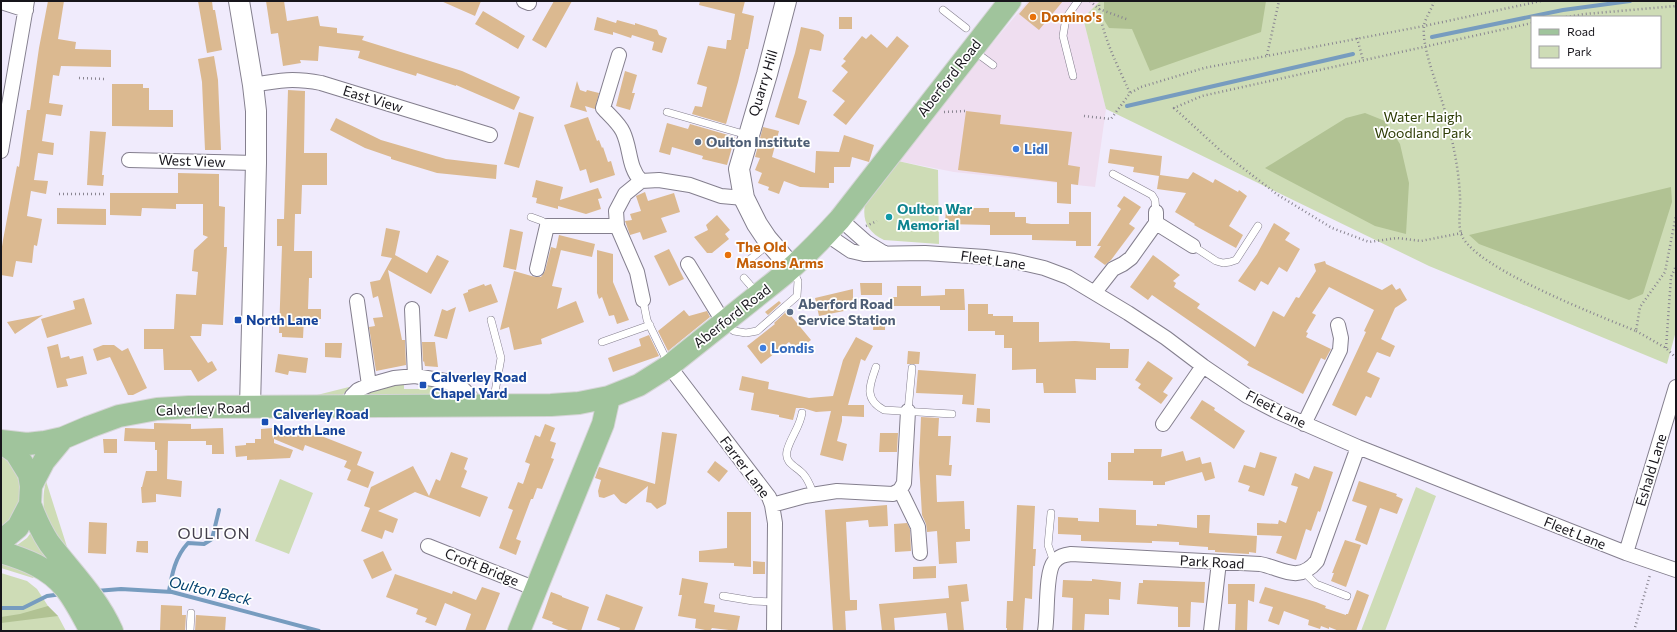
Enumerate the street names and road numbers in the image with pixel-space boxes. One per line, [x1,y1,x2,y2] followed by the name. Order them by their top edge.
[913,36,984,120] street label: Aberford Road
[744,47,781,118] street label: Quarry Hill
[341,81,405,116] street label: East View
[158,151,226,170] street label: West View
[959,247,1027,272] street label: Fleet Lane
[690,280,774,351] street label: Aberford Road
[1243,386,1309,431] street label: Fleet Lane
[156,398,250,419] street label: Calverley Road
[1631,431,1670,508] street label: Eshald Lane
[717,433,774,501] street label: Farrer Lane
[1542,512,1609,553] street label: Fleet Lane
[443,544,522,589] street label: Croft Bridge
[1179,551,1245,572] street label: Park Road

